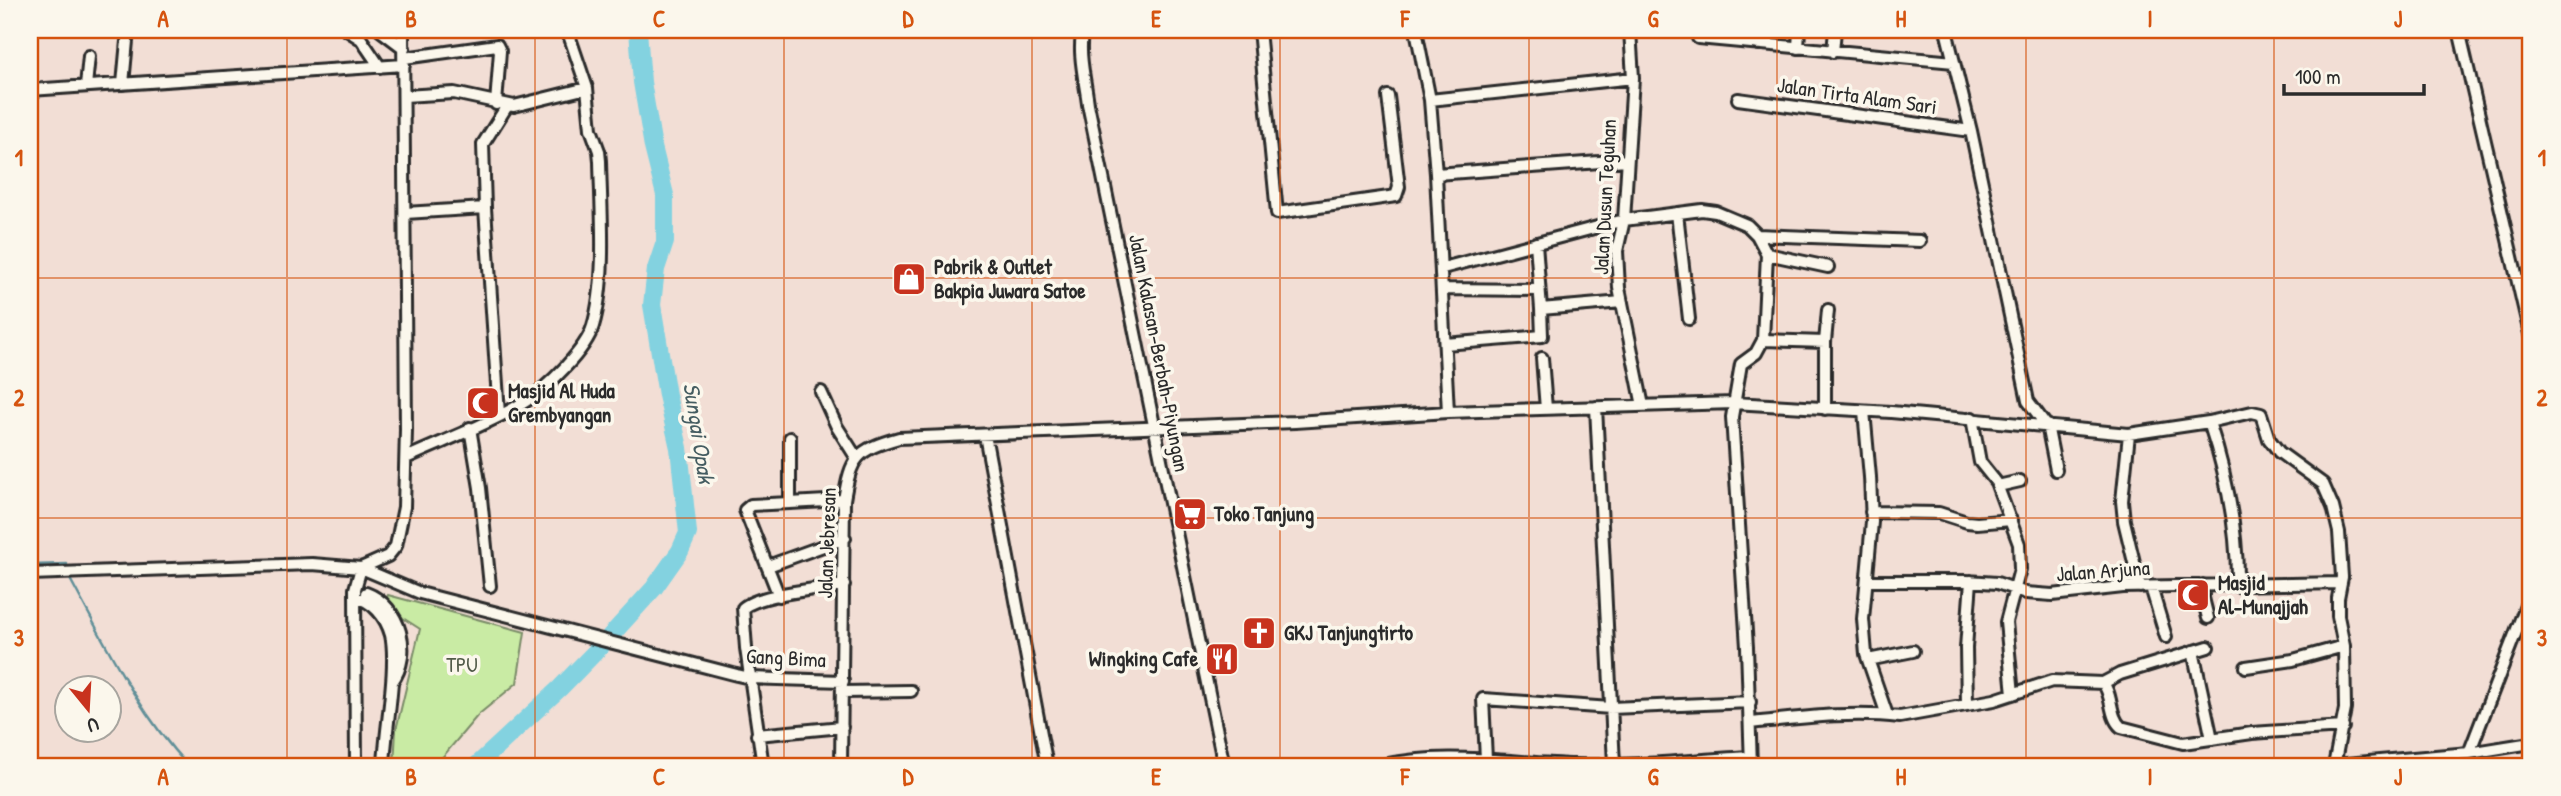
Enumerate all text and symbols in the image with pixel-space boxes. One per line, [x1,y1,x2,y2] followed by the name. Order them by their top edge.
[157,3,169,34] text: A
[405,3,417,34] text: B
[653,3,665,34] text: C
[903,3,915,34] text: D
[1151,3,1162,34] text: E
[1400,3,1411,34] text: F
[1647,3,1659,34] text: G
[1896,3,1907,34] text: H
[2147,3,2153,34] text: I
[2394,3,2403,34] text: J
[2284,52,2424,96] scale bar
[2295,62,2341,91] text: 100 m
[1775,70,1939,121] street label: Jalan Tirta Alam Sari
[1586,118,1623,276] street label: Jalan Dusun Teguhan
[15,142,23,173] text: 1
[2538,142,2546,173] text: 1
[1122,232,1197,474] street label: Jalan Kalasan-Berbah-Piyungan
[934,252,1086,306] place label: Pabrik & Outlet Bakpia Juwara Satoe
[890,260,928,298] shop icon: Pabrik & Outlet Bakpia Juwara Satoe
[508,376,616,430] place label: Masjid Al Huda Grembyangan
[675,381,723,488] water label: Sungai Opak
[14,382,25,413] text: 2
[2537,382,2548,413] text: 2
[464,384,502,422] mosque icon: Masjid Al Huda Grembyangan
[810,487,843,599] street label: Jalan Jebresan
[1171,495,1209,533] supermarket icon: Toko Tanjung
[1213,499,1314,529] place label: Toko Tanjung
[2055,553,2151,588] street label: Jalan Arjuna
[2218,568,2308,621] place label: Masjid Al-Munajjah
[2174,576,2212,614] mosque icon: Masjid Al-Munajjah
[1240,614,1278,652] church icon: GKJ Tanjungtirto
[1284,618,1414,648] place label: GKJ Tanjungtirto
[14,622,24,653] text: 3
[2537,622,2547,653] text: 3
[1203,640,1241,678] restaurant icon: Wingking Cafe
[745,641,827,674] street label: Gang Bima
[1089,644,1199,674] place label: Wingking Cafe
[446,650,478,679] park label: TPU
[52,674,122,744] north arrow
[84,711,102,739] text: U
[157,761,169,792] text: A
[405,761,417,792] text: B
[653,761,665,792] text: C
[903,761,915,792] text: D
[1151,761,1162,792] text: E
[1400,761,1411,792] text: F
[1647,761,1659,792] text: G
[1896,761,1907,792] text: H
[2147,761,2153,792] text: I
[2394,761,2403,792] text: J

